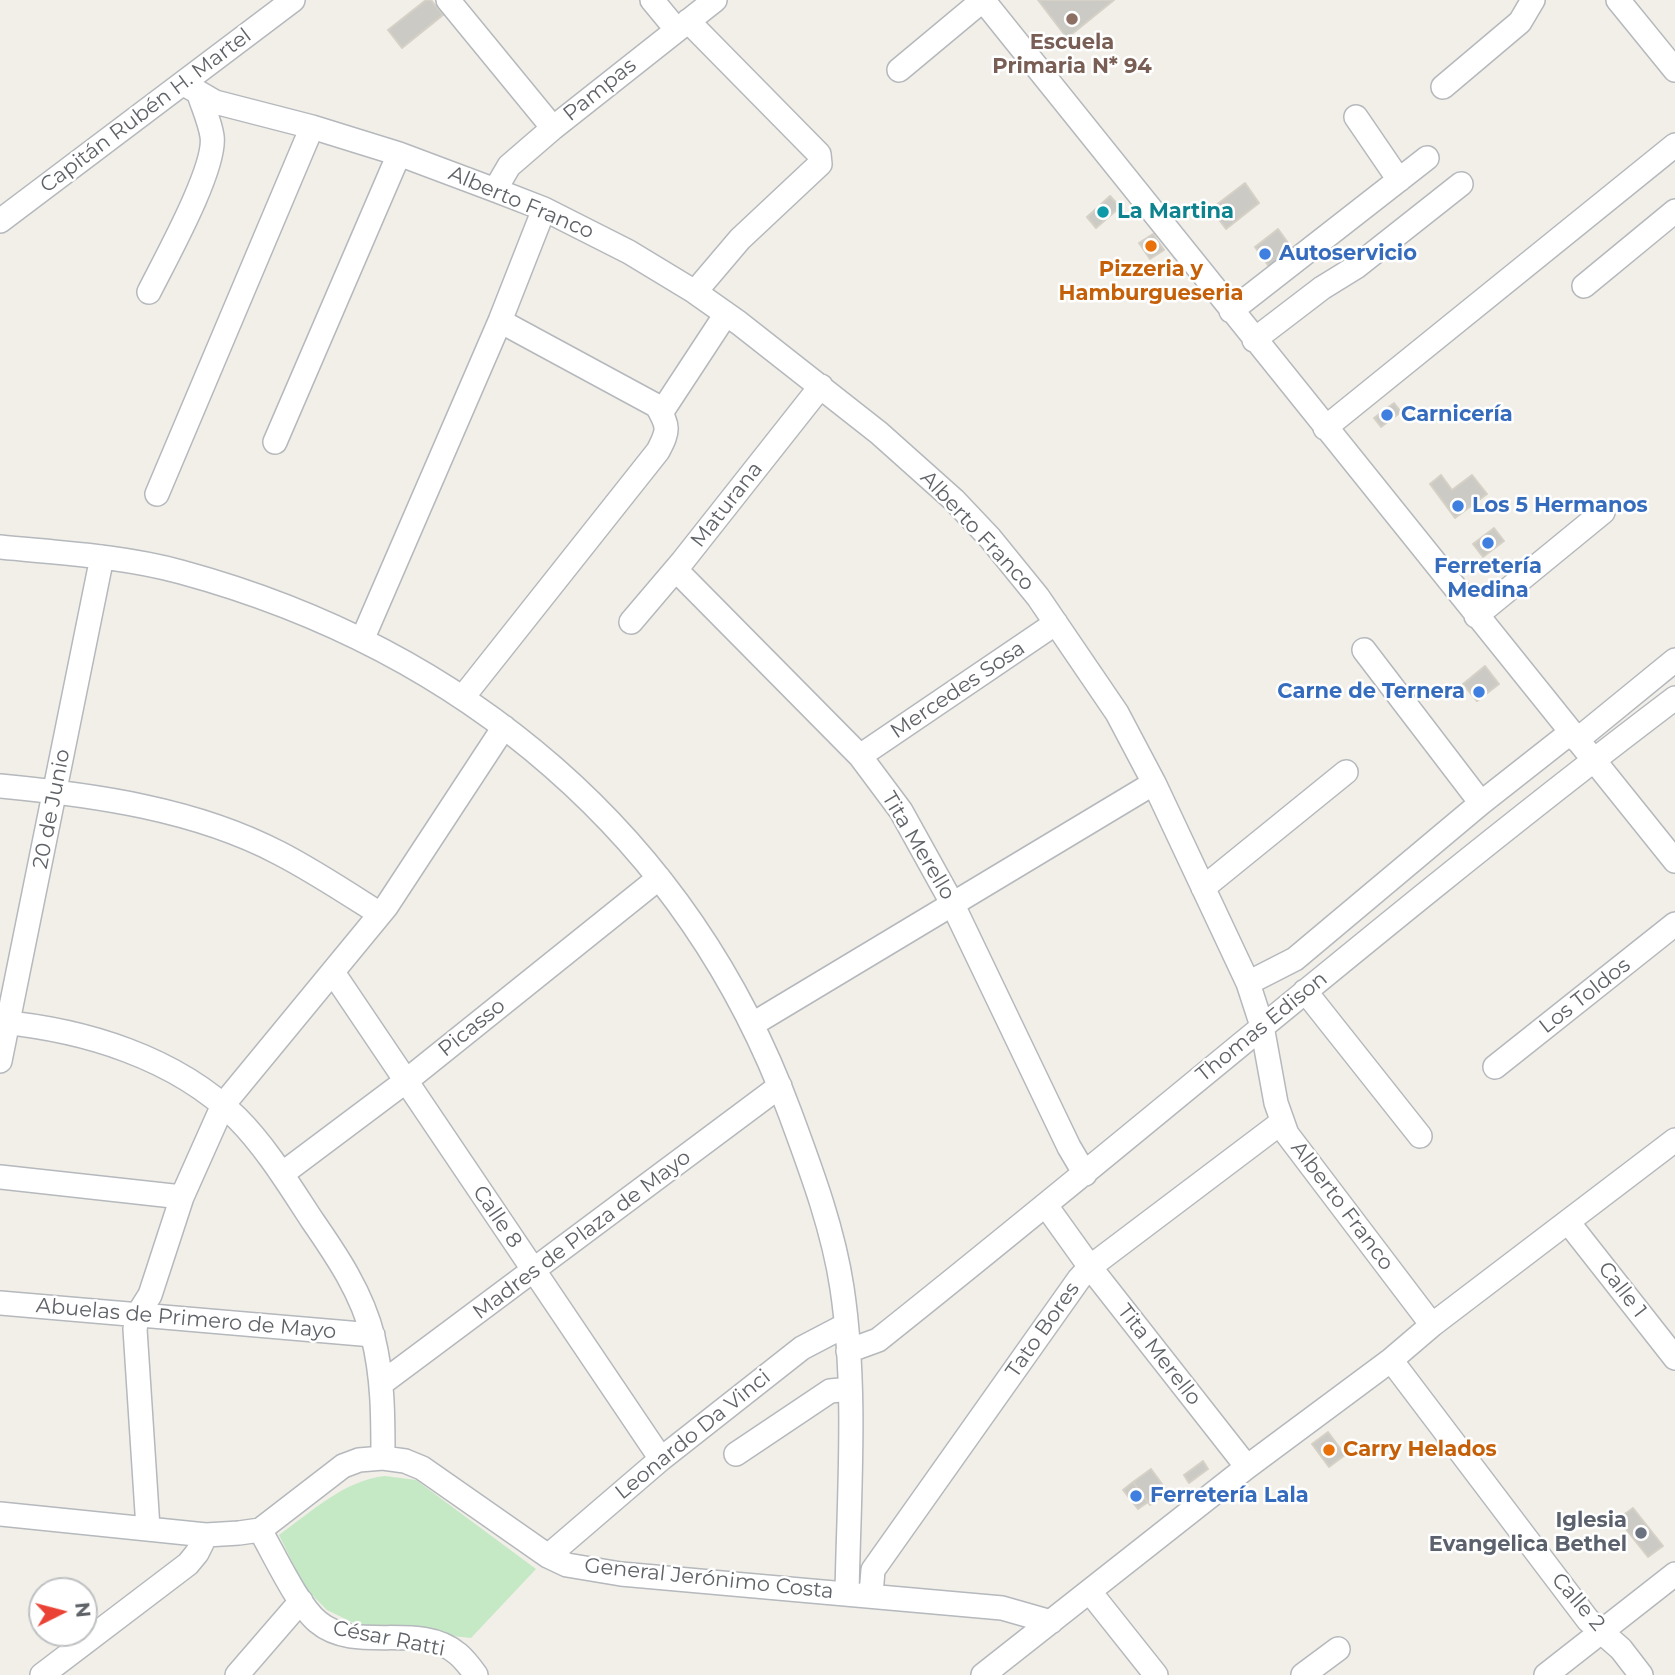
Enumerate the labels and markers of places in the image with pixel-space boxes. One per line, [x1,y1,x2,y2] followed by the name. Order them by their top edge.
[1064,11,1080,27] marker: Escuela Primaria N* 94
[992,30,1152,80] place label: Escuela Primaria N* 94
[1117,199,1234,225] place label: La Martina
[1095,204,1111,220] marker: La Martina
[1143,238,1159,254] marker: Pizzeria y Hamburgueseria
[1279,241,1417,267] place label: Autoservicio
[1257,246,1273,262] marker: Autoservicio
[1059,257,1243,307] place label: Pizzeria y Hamburgueseria
[1401,402,1513,428] place label: Carnicería
[1379,407,1395,423] marker: Carnicería
[1472,493,1648,519] place label: Los 5 Hermanos
[1450,498,1466,514] marker: Los 5 Hermanos
[1480,535,1496,551] marker: Ferretería Medina
[1434,554,1542,604] place label: Ferretería Medina
[1277,679,1465,705] place label: Carne de Ternera
[1471,684,1487,700] marker: Carne de Ternera
[1343,1437,1497,1463] place label: Carry Helados
[1321,1442,1337,1458] marker: Carry Helados
[1150,1483,1309,1509] place label: Ferretería Lala
[1128,1488,1144,1504] marker: Ferretería Lala
[1429,1508,1627,1558] place label: Iglesia Evangelica Bethel
[1633,1525,1649,1541] marker: Iglesia Evangelica Bethel

